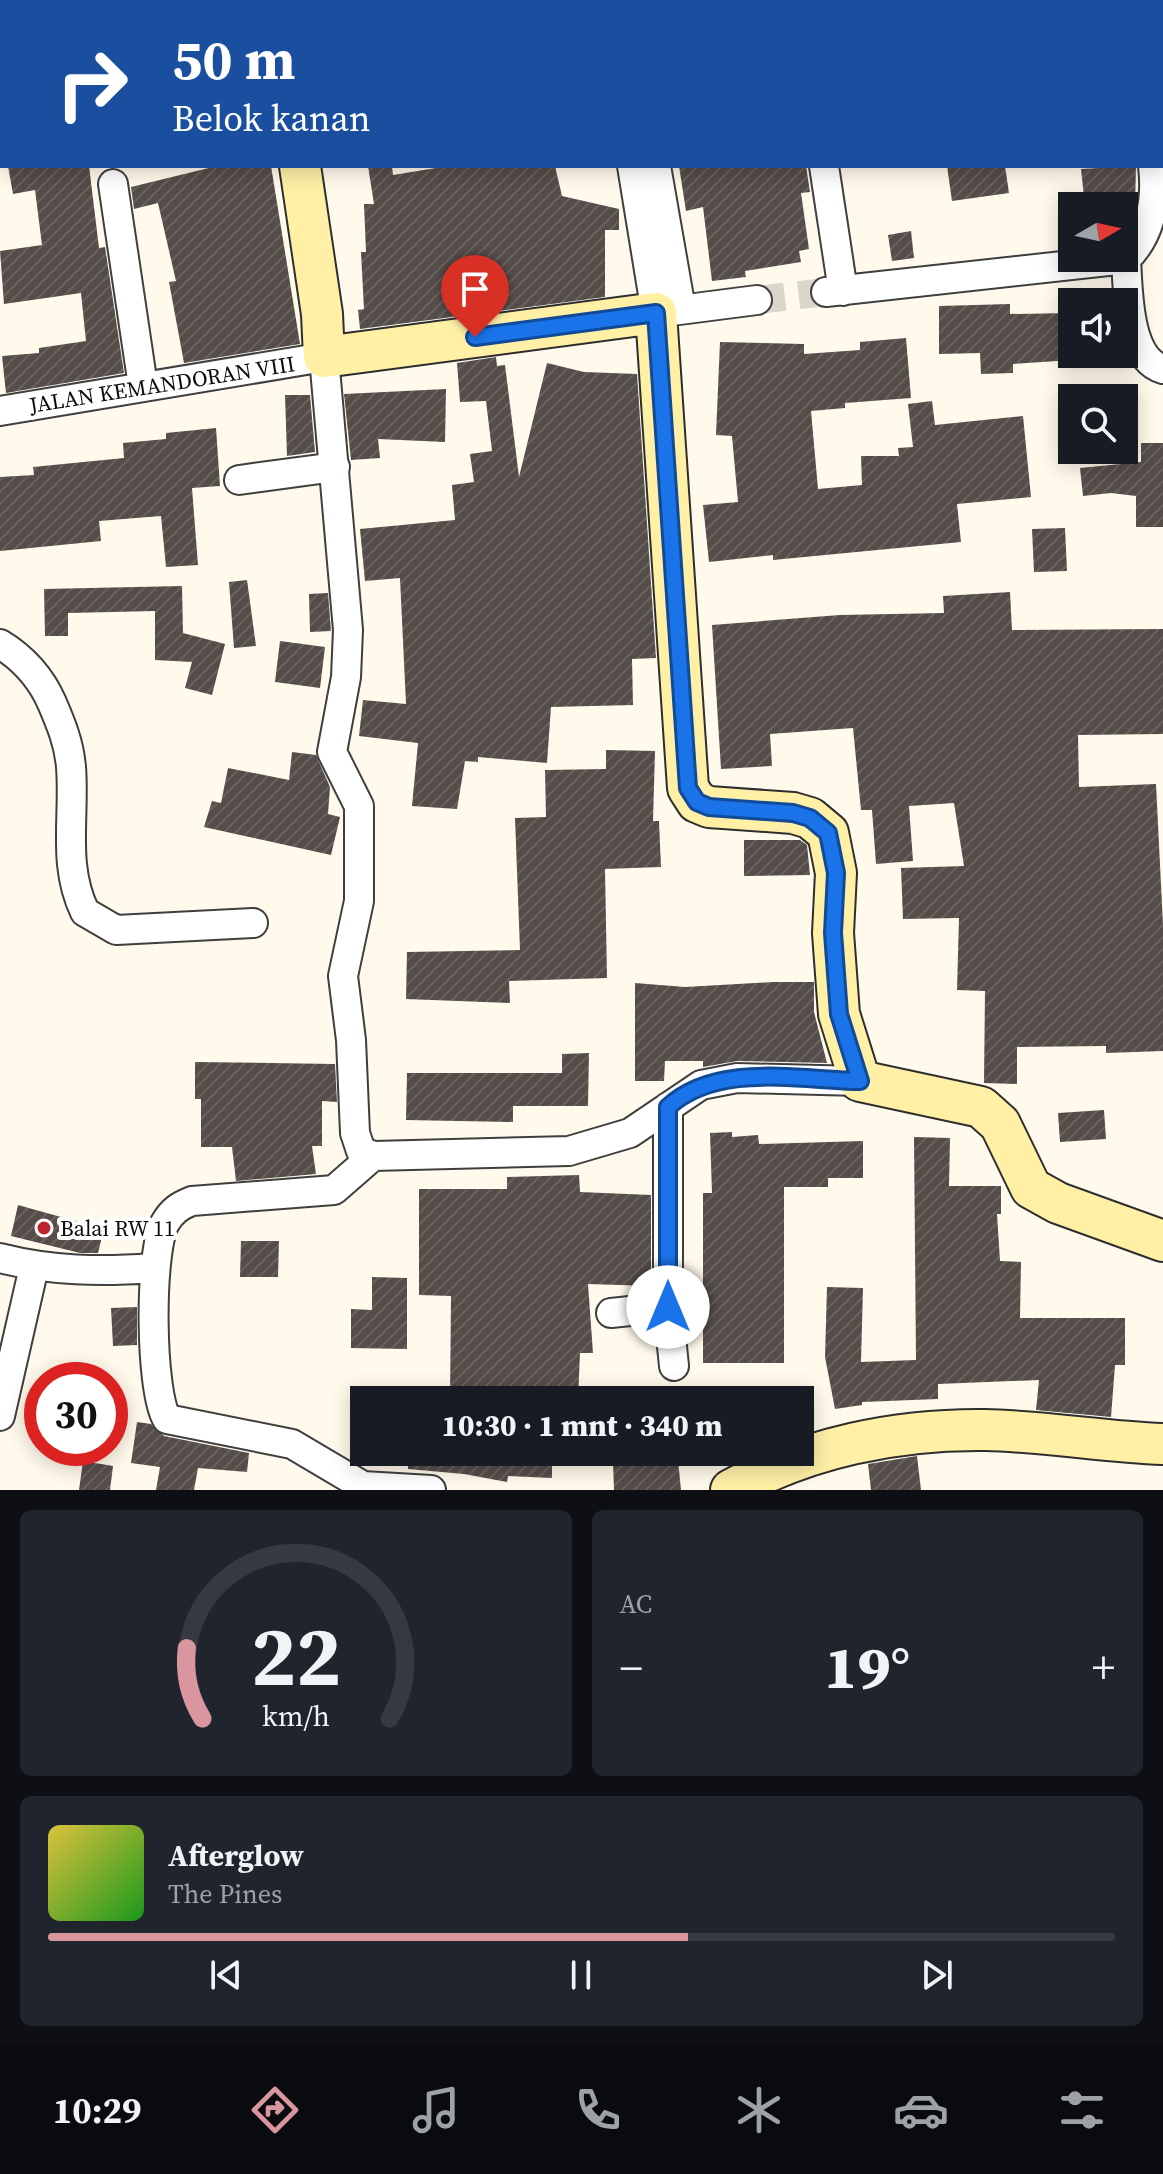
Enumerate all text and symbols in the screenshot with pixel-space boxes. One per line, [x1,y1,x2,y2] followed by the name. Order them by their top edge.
[172,21,295,98] text: 50 m
[40,32,144,136] icon: right
[172,94,370,143] text: Belok kanan
[1058,192,1138,272] north arrow
[1058,192,1138,464] map controls
[441,255,509,337] pin
[453,267,497,311] icon: arrive
[1058,288,1138,368] button: sound
[26,348,297,420] street label: JALAN KEMANDORAN VIII
[1058,384,1138,464] button: search
[60,1213,175,1243] place label: Balai RW 11
[35,1219,53,1237] marker: Balai RW 11
[626,1265,710,1349] position arrow
[24,1362,128,1466] speed limit sign: 30
[442,1405,722,1446] text: 10:30 · 1 mnt · 340 m
[620,1586,652,1622] text: AC
[251,1599,341,1713] text: 22
[824,1626,910,1708] text: 19°
[620,1637,643,1698] text: −
[1092,1637,1115,1698] text: +
[262,1696,330,1736] text: km/h
[168,1835,304,1876] text: Afterglow
[168,1876,282,1912] text: The Pines
[204,1953,248,1997] icon: previous
[559,1953,603,1997] icon: pause
[915,1953,959,1997] icon: next
[247,2082,303,2138] icon: directions
[408,2082,464,2138] icon: music
[570,2082,626,2138] icon: phone
[731,2082,787,2138] icon: climate
[893,2082,949,2138] icon: car
[1054,2082,1110,2138] icon: filters
[53,2086,142,2135] text: 10:29

